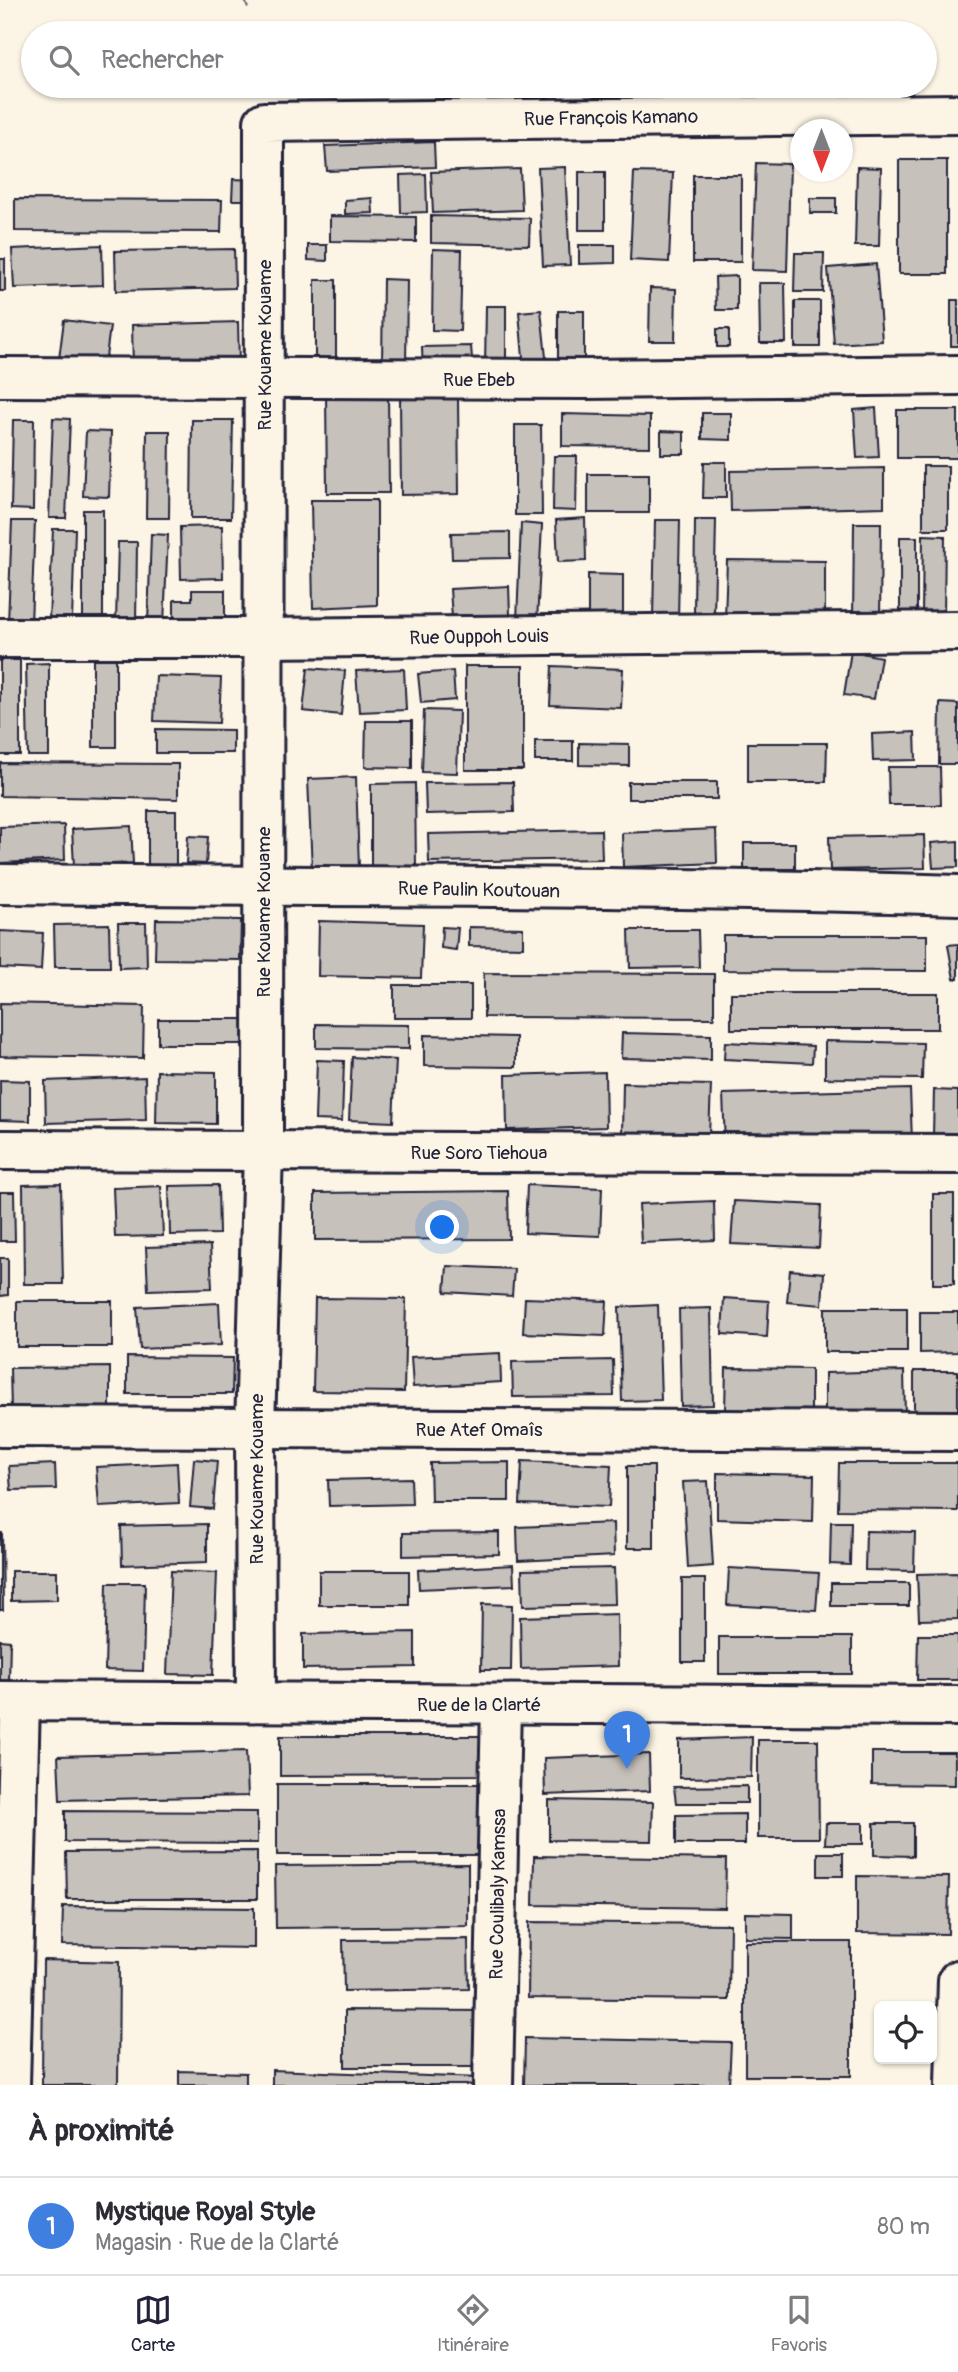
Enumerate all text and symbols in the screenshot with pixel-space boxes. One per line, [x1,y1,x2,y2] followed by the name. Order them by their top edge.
[21,21,937,98] search box
[45,41,83,79] icon: search
[101,44,224,76] text: Rechercher
[524,104,698,132] street label: Rue François Kamano
[790,119,853,182] north arrow
[253,259,277,430] street label: Rue Kouame Kouame
[443,368,515,392] street label: Rue Ebeb
[409,624,549,650] street label: Rue Ouppoh Louis
[252,826,276,997] street label: Rue Kouame Kouame
[398,877,560,903] street label: Rue Paulin Koutouan
[411,1141,548,1165] street label: Rue Soro Tiehoua
[425,1210,459,1244] your location
[245,1393,269,1564] street label: Rue Kouame Kouame
[415,1418,543,1442] street label: Rue Atef Omaîs
[417,1693,541,1717] street label: Rue de la Clarté
[604,1711,650,1769] pin: 1
[485,1808,511,1980] street label: Rue Coulibaly Kamssa
[874,2001,937,2064] map controls
[874,2001,937,2064] button: locate
[28,2112,174,2149] text: À proximité
[95,2196,315,2228] text: Mystique Royal Style
[47,2212,56,2241] text: 1
[877,2212,930,2241] text: 80 m
[95,2228,339,2257] text: Magasin · Rue de la Clarté
[131,2291,175,2357] tab: Carte
[437,2291,509,2357] tab: Itinéraire
[771,2291,827,2357] tab: Favoris

